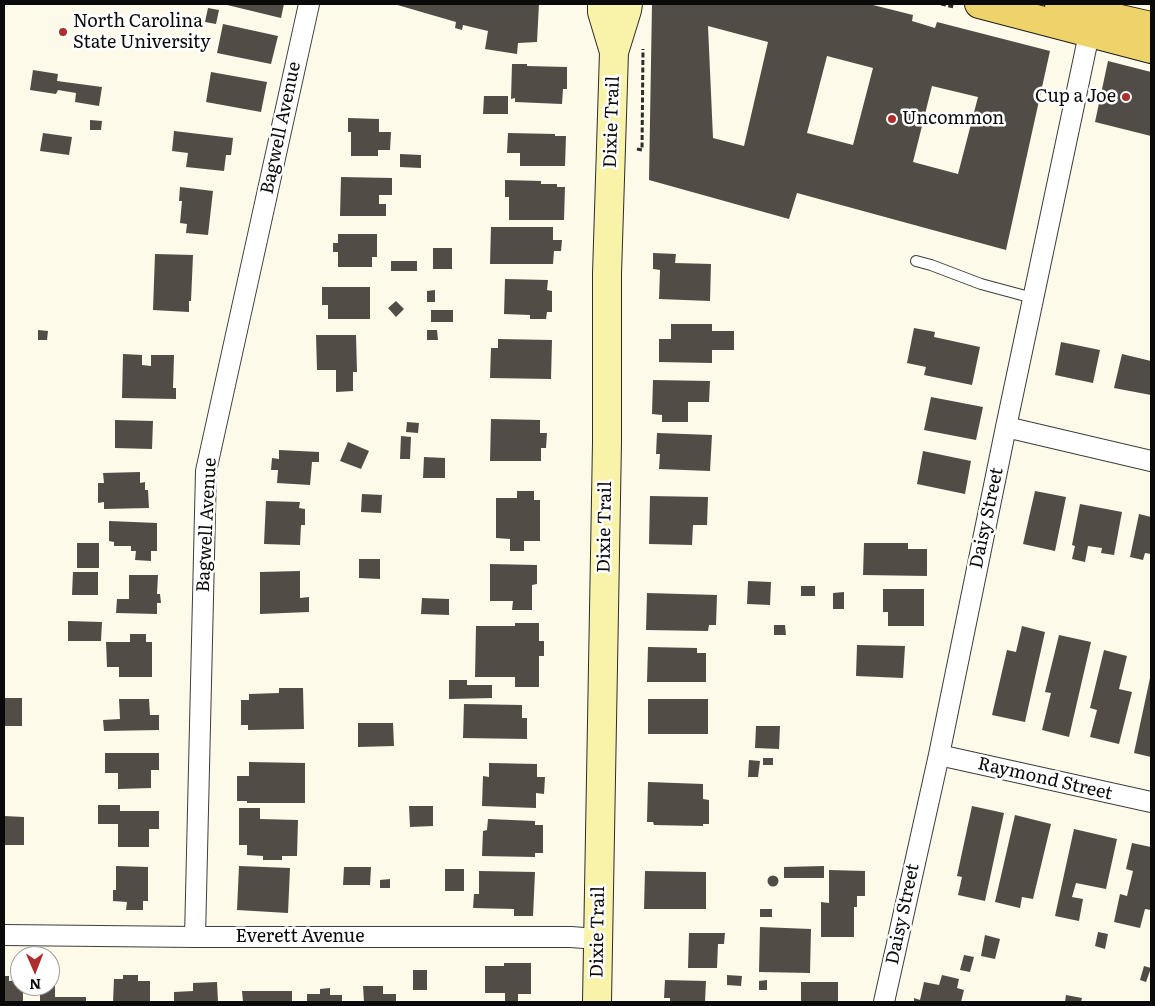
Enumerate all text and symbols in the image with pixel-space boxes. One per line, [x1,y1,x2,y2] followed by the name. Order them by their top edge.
[73,11,211,54] place label: North Carolina State University
[57,26,69,38] marker: North Carolina State University
[256,60,306,196] street label: Bagwell Avenue
[600,76,624,168] street label: Dixie Trail
[1035,86,1116,108] place label: Cup a Joe
[1120,91,1132,103] marker: Cup a Joe
[902,108,1004,130] place label: Uncommon
[886,113,898,125] marker: Uncommon
[193,457,221,593] street label: Bagwell Avenue
[966,465,1008,571] street label: Daisy Street
[593,481,617,573] street label: Dixie Trail
[976,753,1114,805] street label: Raymond Street
[882,861,924,967] street label: Daisy Street
[586,886,610,978] street label: Dixie Trail
[235,926,365,948] street label: Everett Avenue
[10,946,60,996] north arrow
[29,975,41,995] text: N

